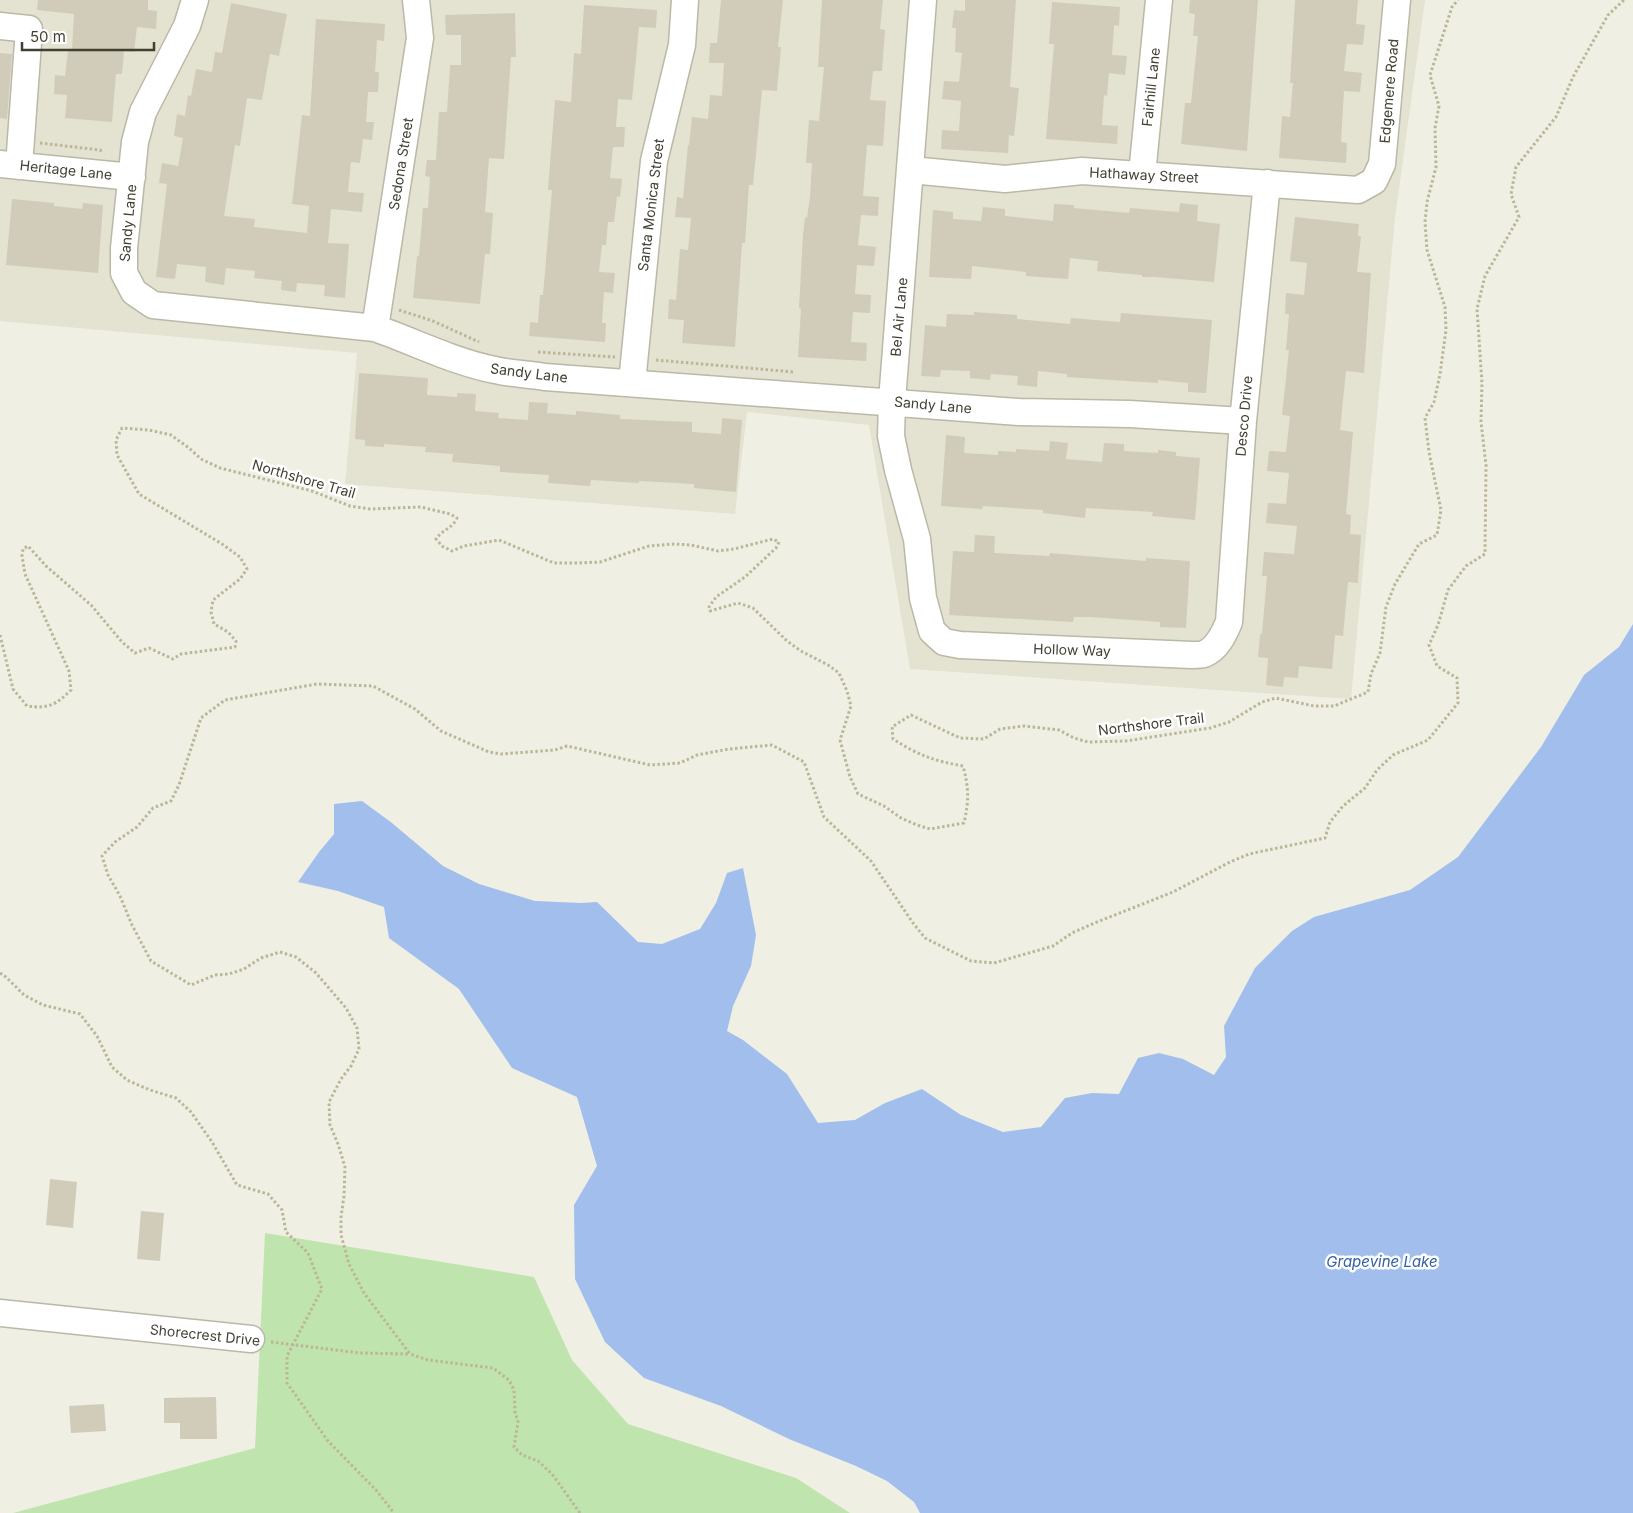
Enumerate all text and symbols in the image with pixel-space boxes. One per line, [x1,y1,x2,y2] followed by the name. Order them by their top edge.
[22,20,155,52] scale bar
[30,27,66,46] text: 50 m
[1375,38,1402,144] street label: Edgemere Road
[1138,47,1163,127] street label: Fairhill Lane
[385,116,416,212] street label: Sedona Street
[634,137,667,272] street label: Santa Monica Street
[19,156,113,183] street label: Heritage Lane
[1089,163,1200,186] street label: Hathaway Street
[116,183,139,262] street label: Sandy Lane
[887,277,910,357] street label: Bel Air Lane
[489,359,569,386] street label: Sandy Lane
[1232,375,1255,457] street label: Desco Drive
[894,393,973,416] street label: Sandy Lane
[251,456,358,501] street label: Northshore Trail
[1033,640,1111,659] street label: Hollow Way
[1097,709,1205,738] street label: Northshore Trail
[1326,1252,1438,1271] water label: Grapevine Lake
[149,1320,261,1349] street label: Shorecrest Drive

